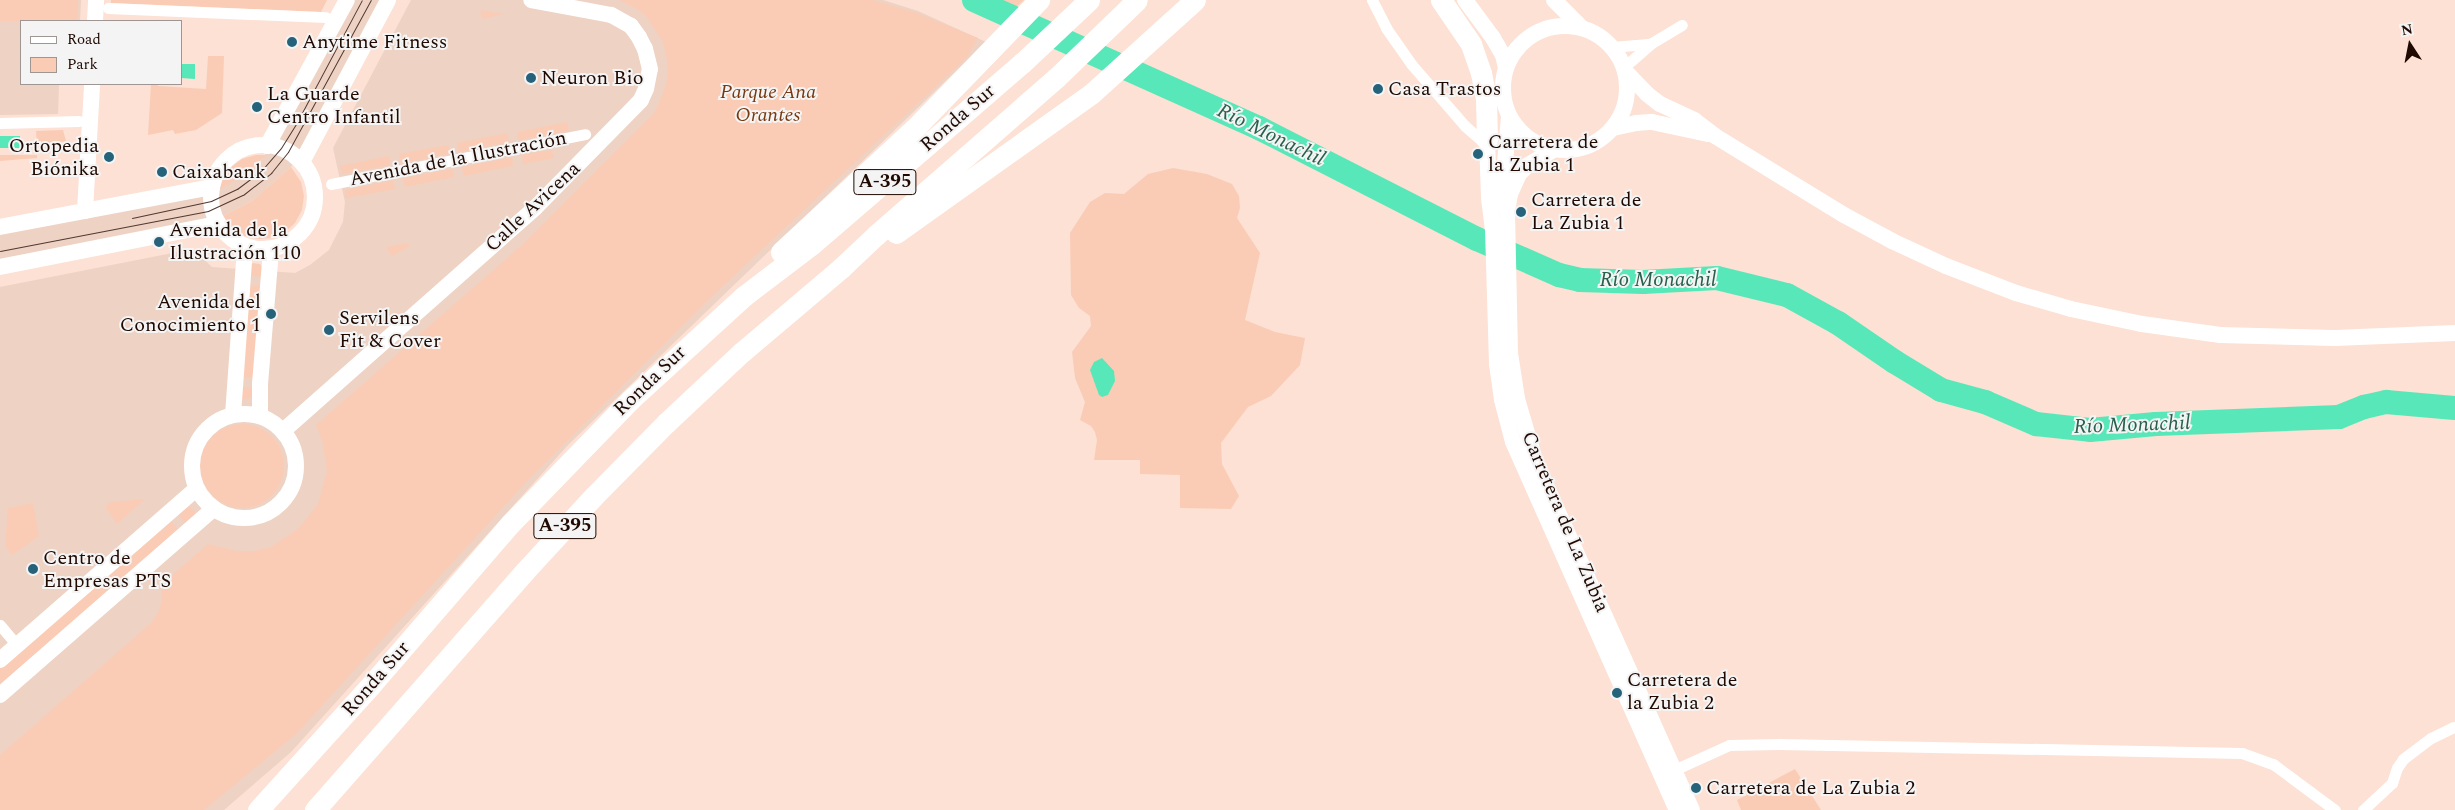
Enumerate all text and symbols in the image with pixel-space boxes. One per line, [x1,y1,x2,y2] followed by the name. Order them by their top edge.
[2399,18,2415,41] text: N
[20,20,182,85] legend
[2385,20,2435,70] north arrow
[67,28,101,51] text: Road
[302,30,447,54] place label: Anytime Fitness
[286,36,298,48] marker: Anytime Fitness
[67,53,98,76] text: Park
[541,66,643,90] place label: Neuron Bio
[525,72,537,84] marker: Neuron Bio
[1388,77,1501,101] place label: Casa Trastos
[916,79,1000,157] street label: Ronda Sur
[720,80,816,127] park label: Parque Ana Orantes
[267,83,401,130] place label: La Guarde Centro Infantil
[1372,83,1384,95] marker: Casa Trastos
[1213,98,1329,172] water label: Río Monachil
[251,101,263,113] marker: La Guarde Centro Infantil
[347,126,569,192] street label: Avenida de la Ilustración
[1488,130,1598,177] place label: Carretera de la Zubia 1
[9,134,99,181] place label: Ortopedia Biónika
[1472,148,1484,160] marker: Carretera de la Zubia 1
[103,151,115,163] marker: Ortopedia Biónika
[480,157,586,257] street label: Calle Avicena
[172,160,266,184] place label: Caixabank
[156,166,168,178] marker: Caixabank
[852,166,918,198] road number: A-395
[1531,188,1641,235] place label: Carretera de La Zubia 1
[1515,206,1527,218] marker: Carretera de La Zubia 1
[169,218,301,265] place label: Avenida de la Ilustración 110
[153,236,165,248] marker: Avenida de la Ilustración 110
[1600,267,1716,293] water label: Río Monachil
[120,290,261,337] place label: Avenida del Conocimiento 1
[339,306,441,353] place label: Servilens Fit & Cover
[265,308,277,320] marker: Avenida del Conocimiento 1
[323,324,335,336] marker: Servilens Fit & Cover
[609,341,691,421] street label: Ronda Sur
[2073,410,2191,440] water label: Río Monachil
[1516,428,1614,616] street label: Carretera de La Zubia
[532,510,598,542] road number: A-395
[43,546,171,593] place label: Centro de Empresas PTS
[27,563,39,575] marker: Centro de Empresas PTS
[337,637,415,721] street label: Ronda Sur
[1627,669,1737,716] place label: Carretera de la Zubia 2
[1611,687,1623,699] marker: Carretera de la Zubia 2
[1706,776,1915,800] place label: Carretera de La Zubia 2
[1690,782,1702,794] marker: Carretera de La Zubia 2

